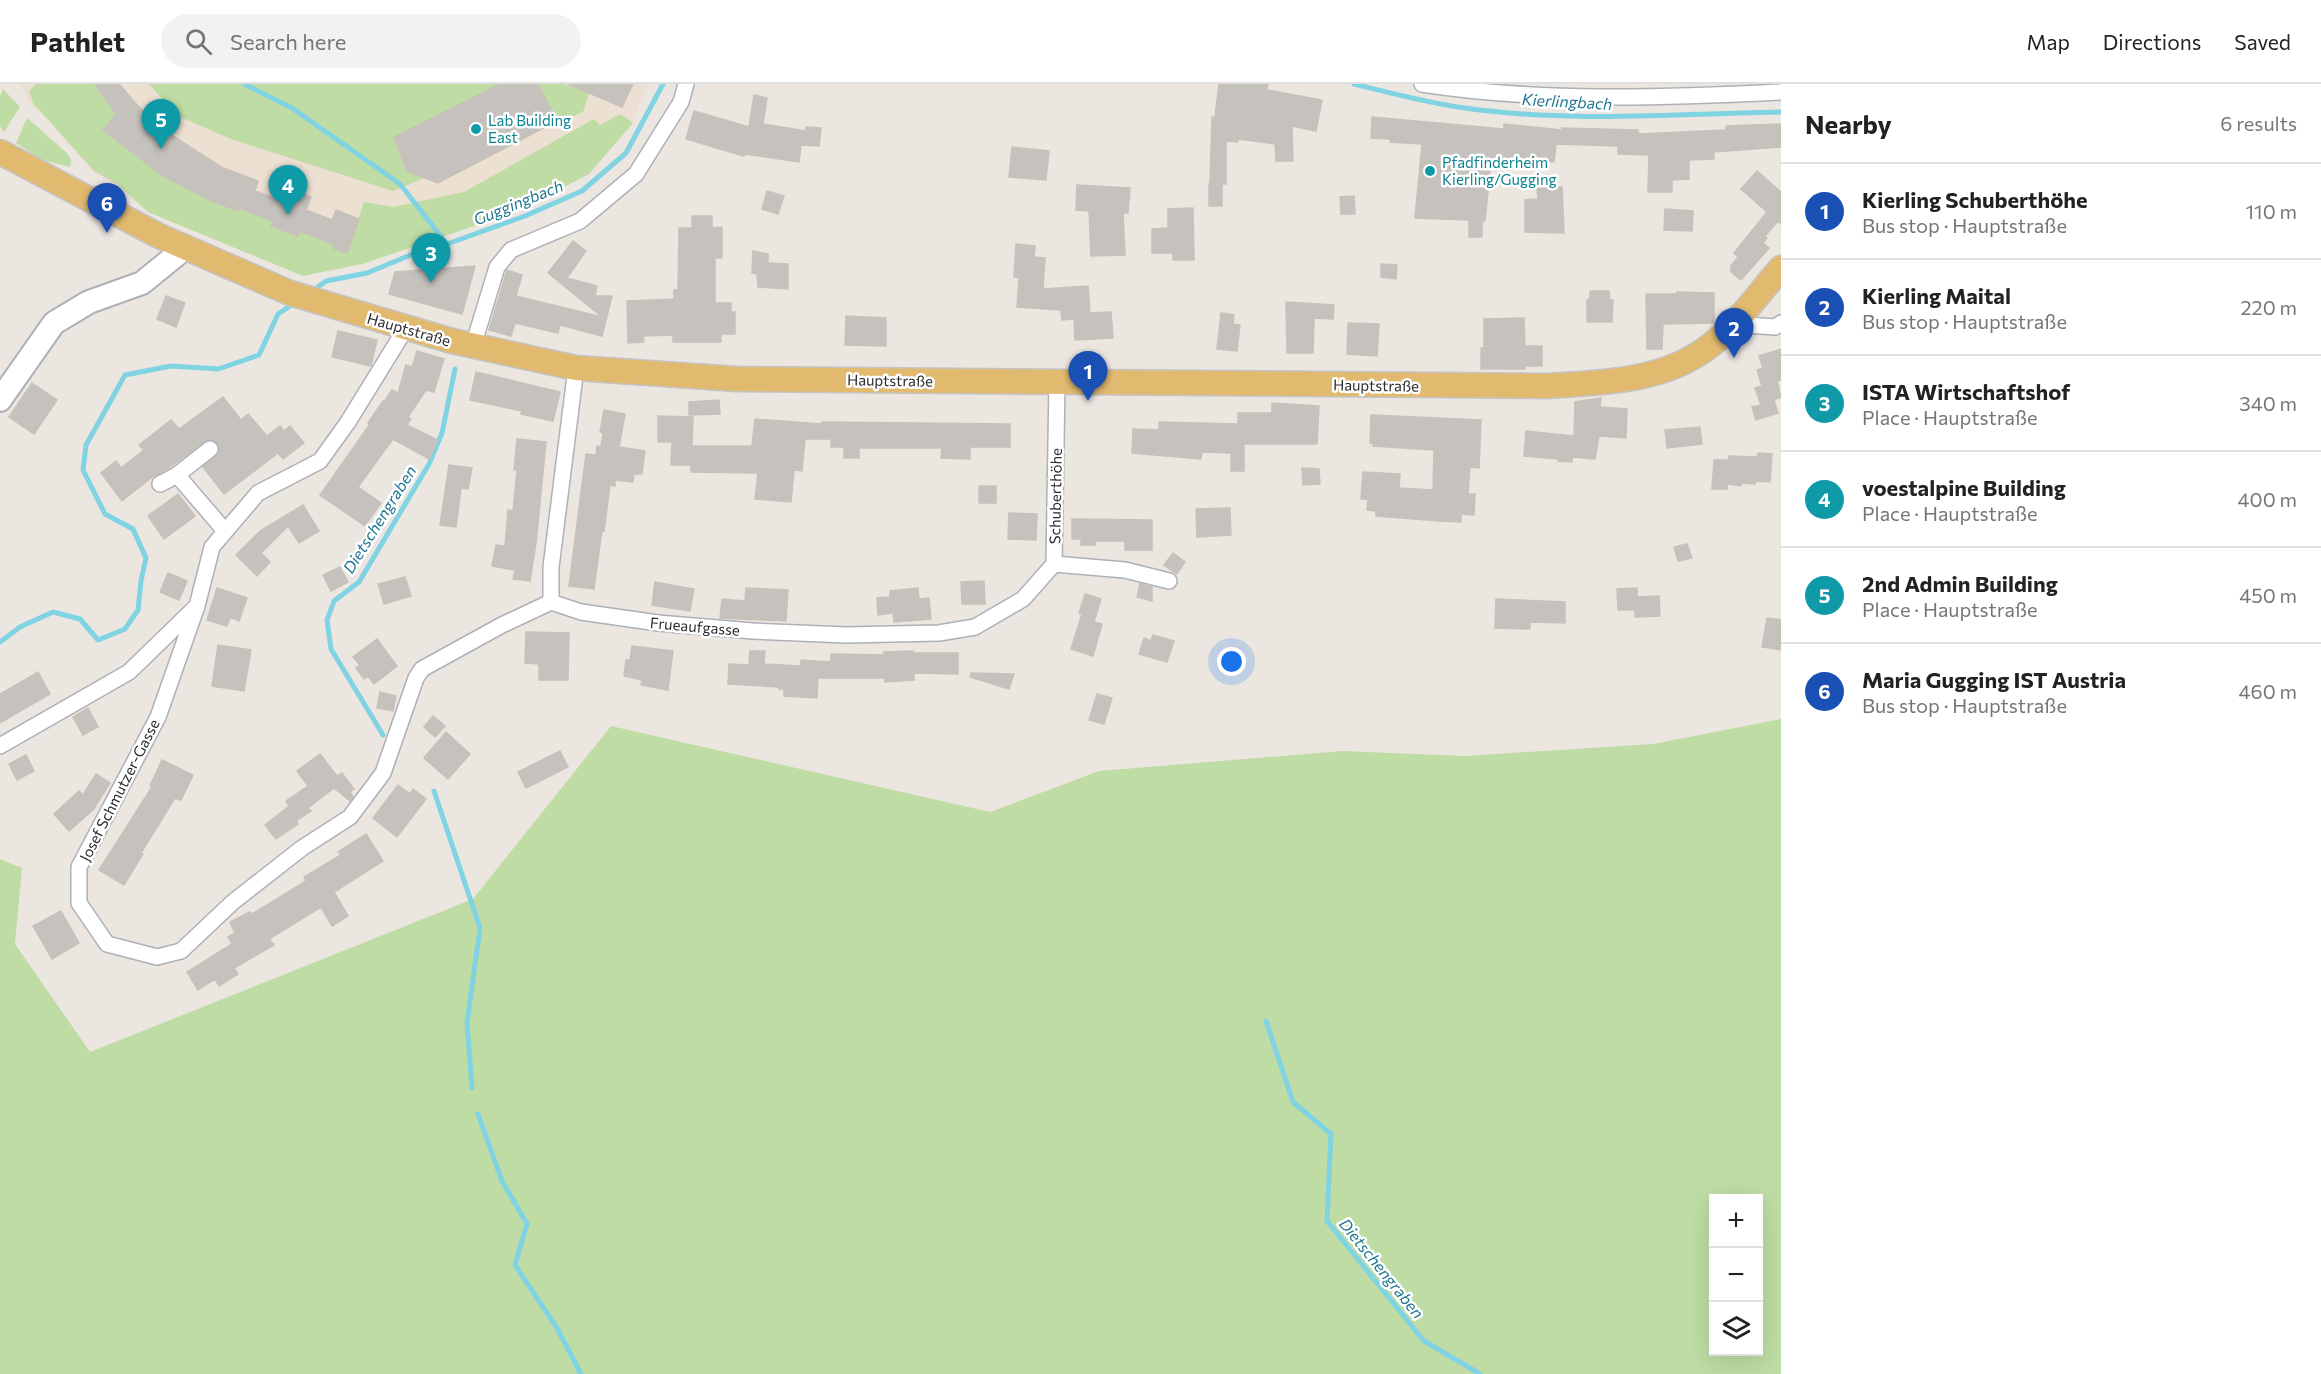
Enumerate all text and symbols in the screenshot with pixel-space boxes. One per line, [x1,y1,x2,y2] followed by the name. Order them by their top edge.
[161,14,581,68] search box
[30,24,125,58] text: Pathlet
[182,25,215,58] icon: search
[230,28,346,55] text: Search here
[2027,29,2070,54] text: Map
[2103,29,2201,54] text: Directions
[2234,29,2291,54] text: Saved
[1521,89,1613,113] water label: Kierlingbach
[142,100,180,149] pin: 5
[1805,108,1892,139] text: Nearby
[488,111,571,146] place label: Lab Building East
[2220,111,2297,135] text: 6 results
[469,122,483,136] marker: Lab Building East
[1442,153,1557,188] place label: Pfadfinderheim Kierling/Gugging
[1423,164,1437,178] marker: Pfadfinderheim Kierling/Gugging
[268,166,308,215] pin: 4
[470,175,566,229] water label: Guggingbach
[88,184,126,233] pin: 6
[1862,186,2088,213] text: Kierling Schuberthöhe
[1820,199,1829,223] text: 1
[2246,199,2297,223] text: 110 m
[1862,213,2067,237] text: Bus stop · Hauptstraße
[412,234,450,283] pin: 3
[1862,282,2011,309] text: Kierling Maital
[1819,295,1830,319] text: 2
[2241,295,2297,319] text: 220 m
[365,308,453,350] street label: Hauptstraße
[1714,308,1754,358] pin: 2
[1862,309,2067,333] text: Bus stop · Hauptstraße
[1068,352,1108,401] pin: 1
[847,370,933,390] street label: Hauptstraße
[1333,375,1419,395] street label: Hauptstraße
[1862,378,2070,405] text: ISTA Wirtschaftshof
[1819,391,1830,415] text: 3
[2239,391,2297,415] text: 340 m
[1862,405,2038,429] text: Place · Hauptstraße
[1045,448,1065,544] street label: Schuberthöhe
[338,462,420,576] water label: Dietschengraben
[1862,474,2066,501] text: voestalpine Building
[1818,487,1831,511] text: 4
[2238,487,2297,511] text: 400 m
[1862,501,2038,525] text: Place · Hauptstraße
[1862,570,2058,597] text: 2nd Admin Building
[1819,583,1830,607] text: 5
[2239,583,2297,607] text: 450 m
[1862,597,2038,621] text: Place · Hauptstraße
[649,613,741,639] street label: Frueaufgasse
[1217,647,1246,676] your location
[1862,666,2126,693] text: Maria Gugging IST Austria
[1818,679,1831,703] text: 6
[2239,679,2297,703] text: 460 m
[1862,693,2067,717] text: Bus stop · Hauptstraße
[75,716,163,864] street label: Josef Schmutzer-Gasse
[1709,1194,1763,1356] map controls
[1709,1194,1763,1248] button: +
[1336,1214,1428,1322] water label: Dietschengraben
[1709,1248,1763,1302] button: −
[1709,1302,1763,1356] button: layers

